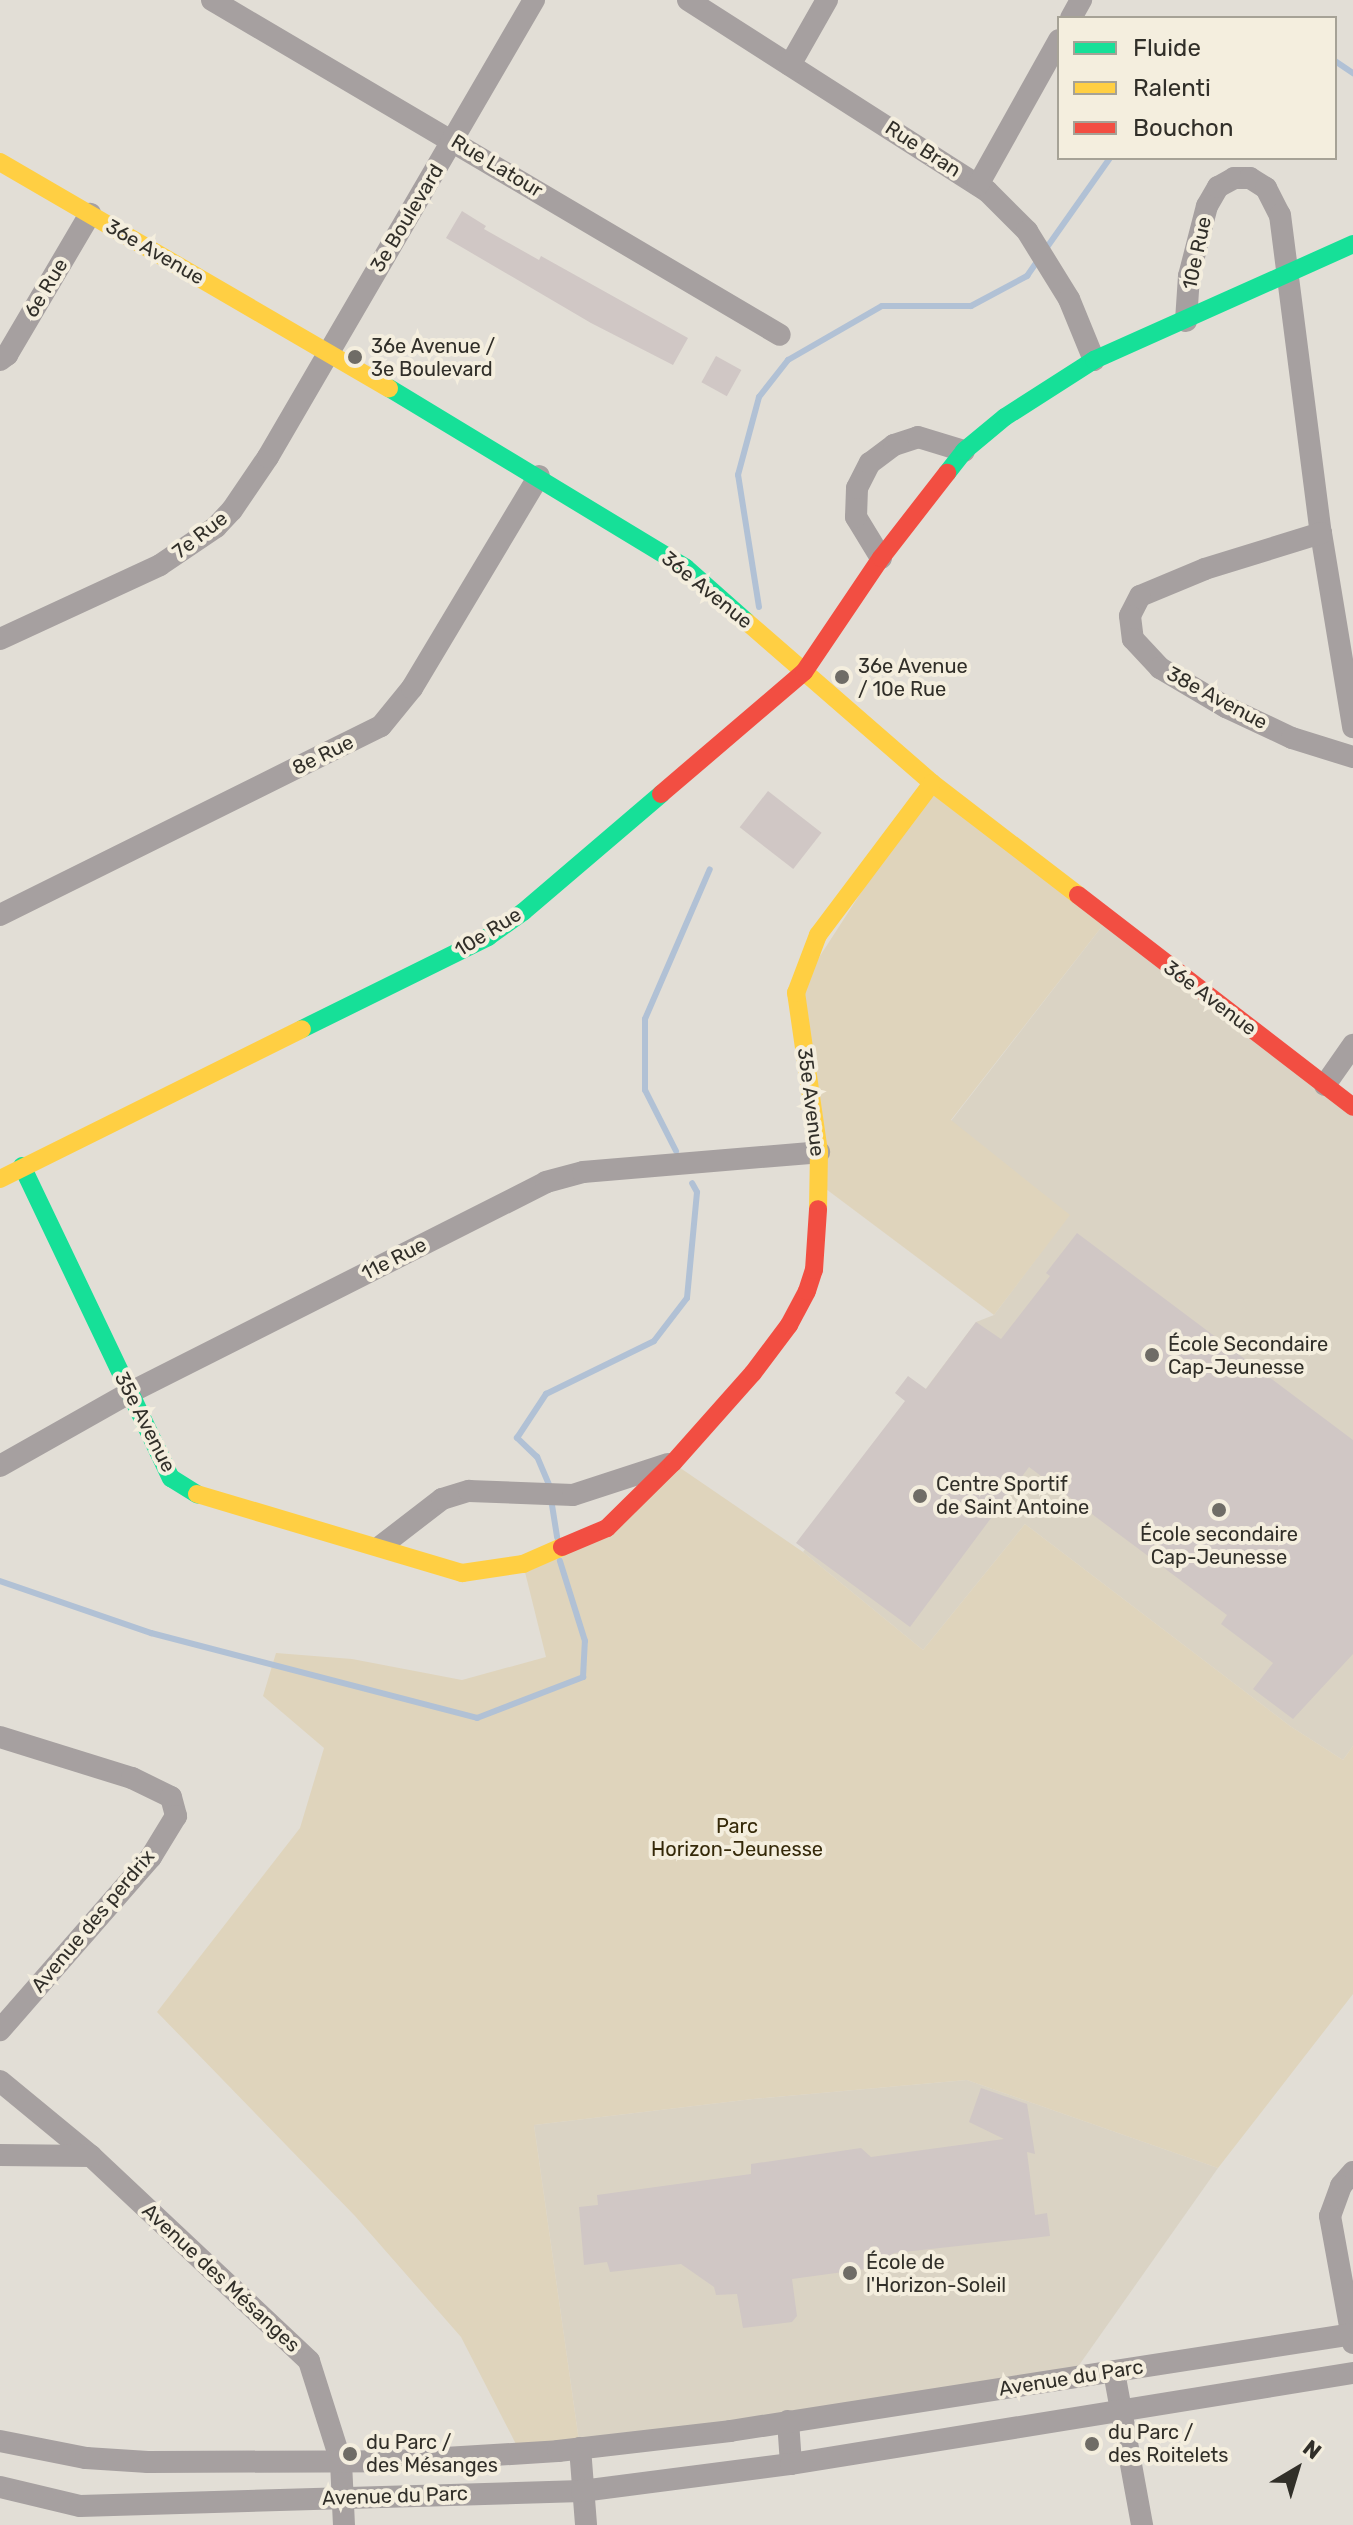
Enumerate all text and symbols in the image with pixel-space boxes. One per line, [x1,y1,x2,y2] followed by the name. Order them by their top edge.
[1057,16,1337,160] legend
[1133,34,1201,62] text: Fluide
[1133,74,1211,102] text: Ralenti
[1133,114,1233,142] text: Bouchon
[881,116,965,182] street label: Rue Bran
[447,129,547,203] street label: Rue Latour
[365,160,449,276] street label: 3e Boulevard
[101,214,209,290] street label: 36e Avenue
[1178,214,1216,292] street label: 10e Rue
[19,254,73,322] street label: 6e Rue
[371,334,496,381] place label: 36e Avenue / 3e Boulevard
[346,348,364,366] marker: 36e Avenue / 3e Boulevard
[168,506,232,564] street label: 7e Rue
[657,546,757,634] street label: 36e Avenue
[858,654,968,701] place label: 36e Avenue / 10e Rue
[1162,661,1272,735] street label: 38e Avenue
[833,668,851,686] marker: 36e Avenue / 10e Rue
[288,730,358,780] street label: 8e Rue
[450,902,526,962] street label: 10e Rue
[1159,955,1261,1041] street label: 36e Avenue
[792,1046,830,1158] street label: 35e Avenue
[358,1233,430,1285] street label: 11e Rue
[1168,1332,1328,1379] place label: École Secondaire Cap-Jeunesse
[1143,1346,1161,1364] marker: École Secondaire Cap-Jeunesse
[109,1368,181,1476] street label: 35e Avenue
[936,1472,1090,1519] place label: Centre Sportif de Saint Antoine
[911,1487,929,1505] marker: Centre Sportif de Saint Antoine
[1210,1501,1228,1519] marker: École secondaire Cap-Jeunesse
[1140,1522,1298,1569] place label: École secondaire Cap-Jeunesse
[651,1814,823,1861] park label: Parc Horizon-Jeunesse
[26,1845,160,1997] street label: Avenue des perdrix
[137,2199,305,2357] street label: Avenue des Mésanges
[866,2250,1006,2297] place label: École de l'Horizon-Soleil
[841,2264,859,2282] marker: École de l'Horizon-Soleil
[997,2355,1145,2401] street label: Avenue du Parc
[1108,2420,1229,2467] place label: du Parc / des Roitelets
[1257,2429,1337,2509] north arrow
[366,2430,498,2477] place label: du Parc / des Mésanges
[1298,2434,1327,2465] text: N
[1083,2435,1101,2453] marker: du Parc / des Roitelets
[341,2445,359,2463] marker: du Parc / des Mésanges
[322,2481,468,2511] street label: Avenue du Parc

